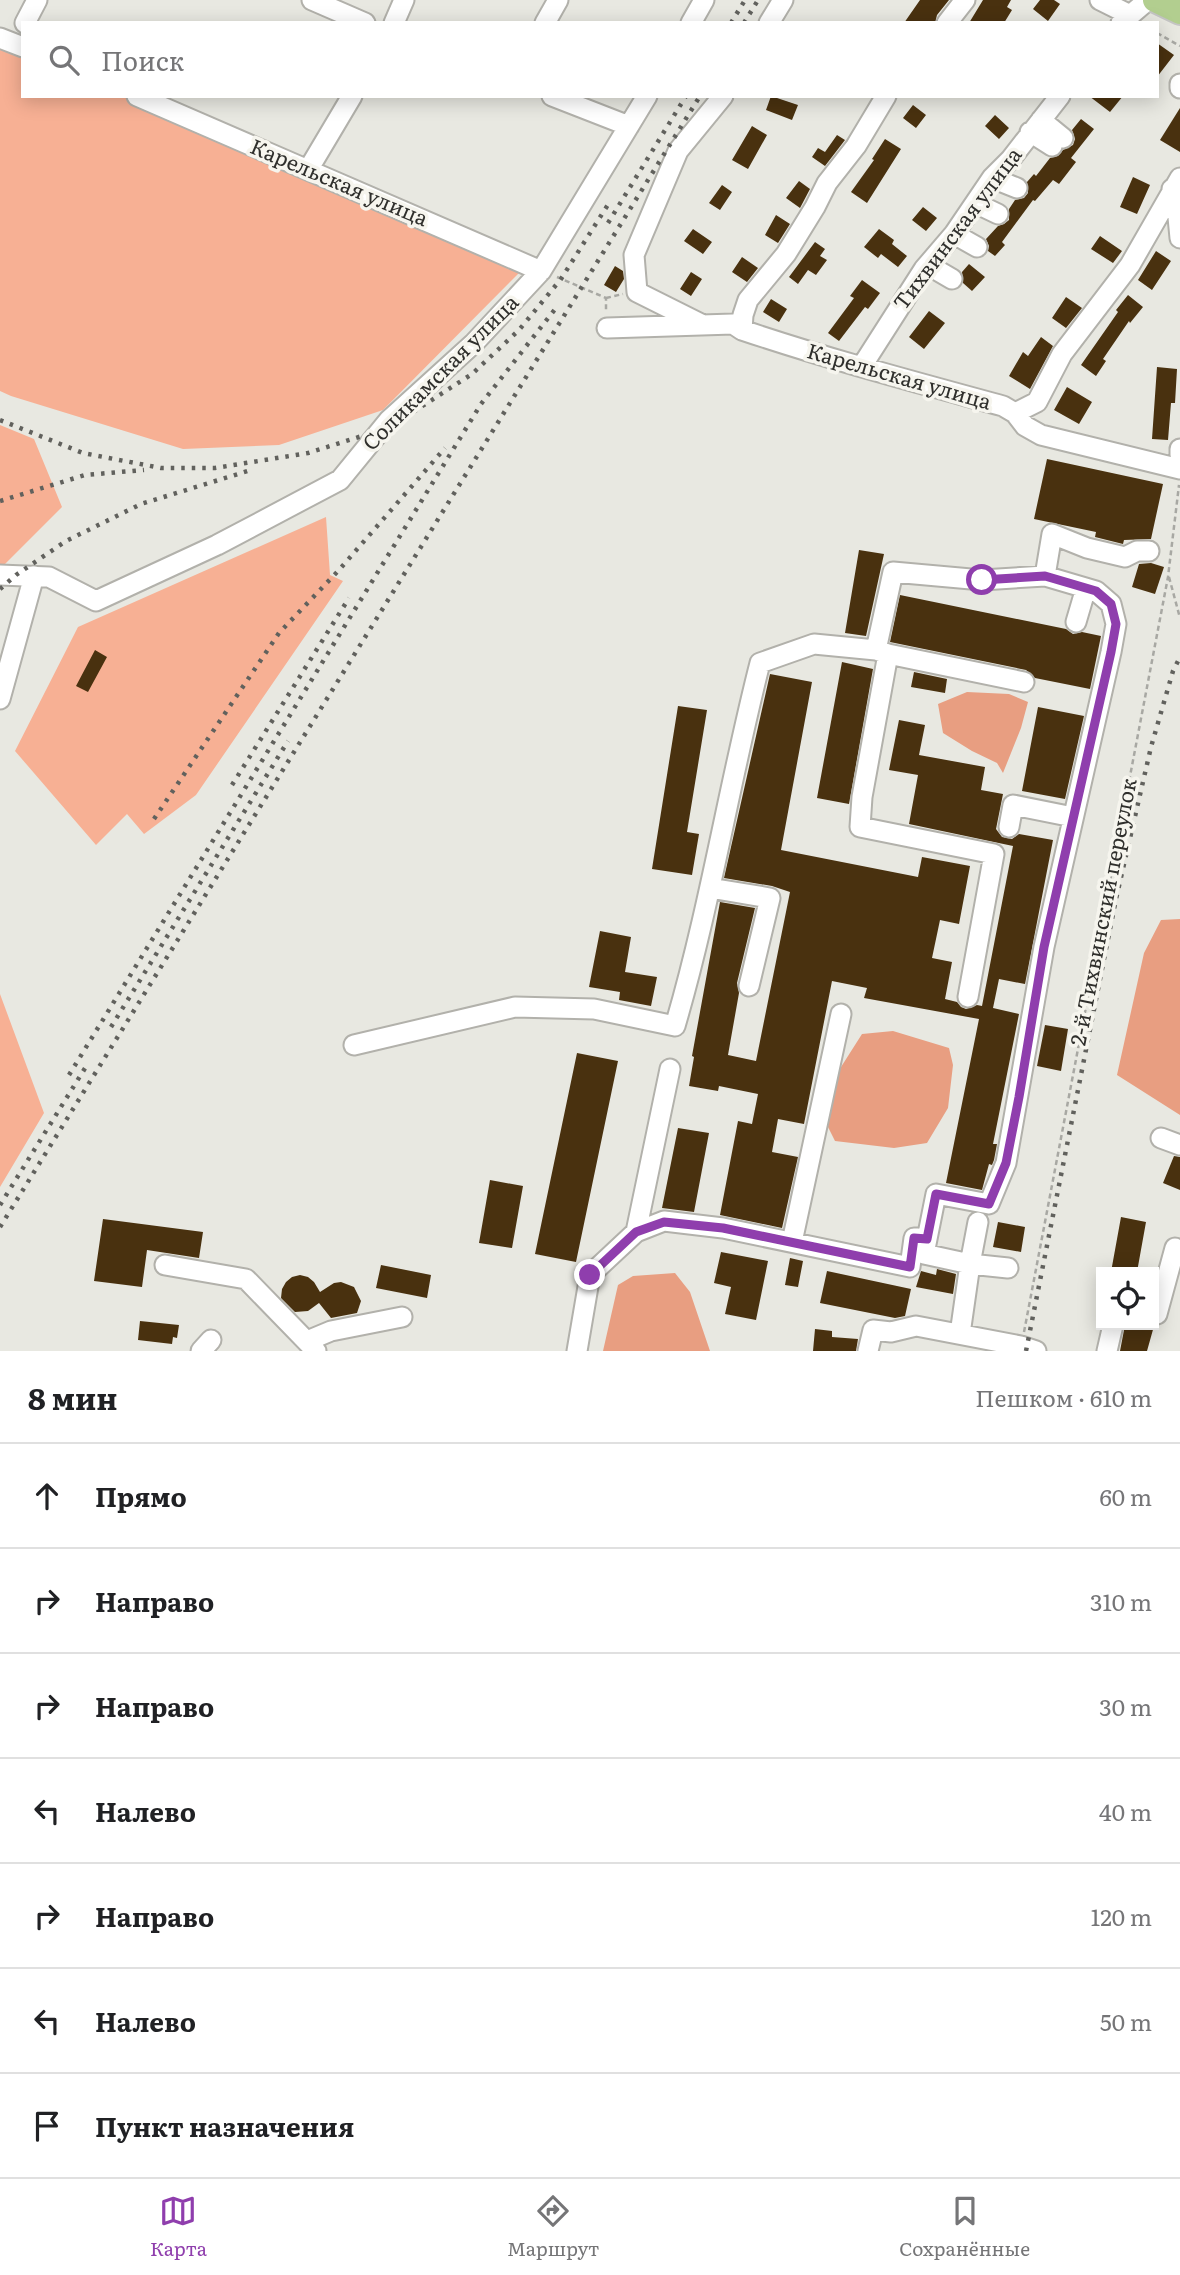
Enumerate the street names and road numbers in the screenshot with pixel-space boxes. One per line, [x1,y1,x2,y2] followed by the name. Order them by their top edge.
[246,129,434,232] street label: Карельская улица
[884,139,1028,315] street label: Тихвинская улица
[354,286,525,456] street label: Соликамская улица
[804,333,996,416] street label: Карельская улица
[1060,775,1143,1048] street label: 2-й Тихвинский переулок

